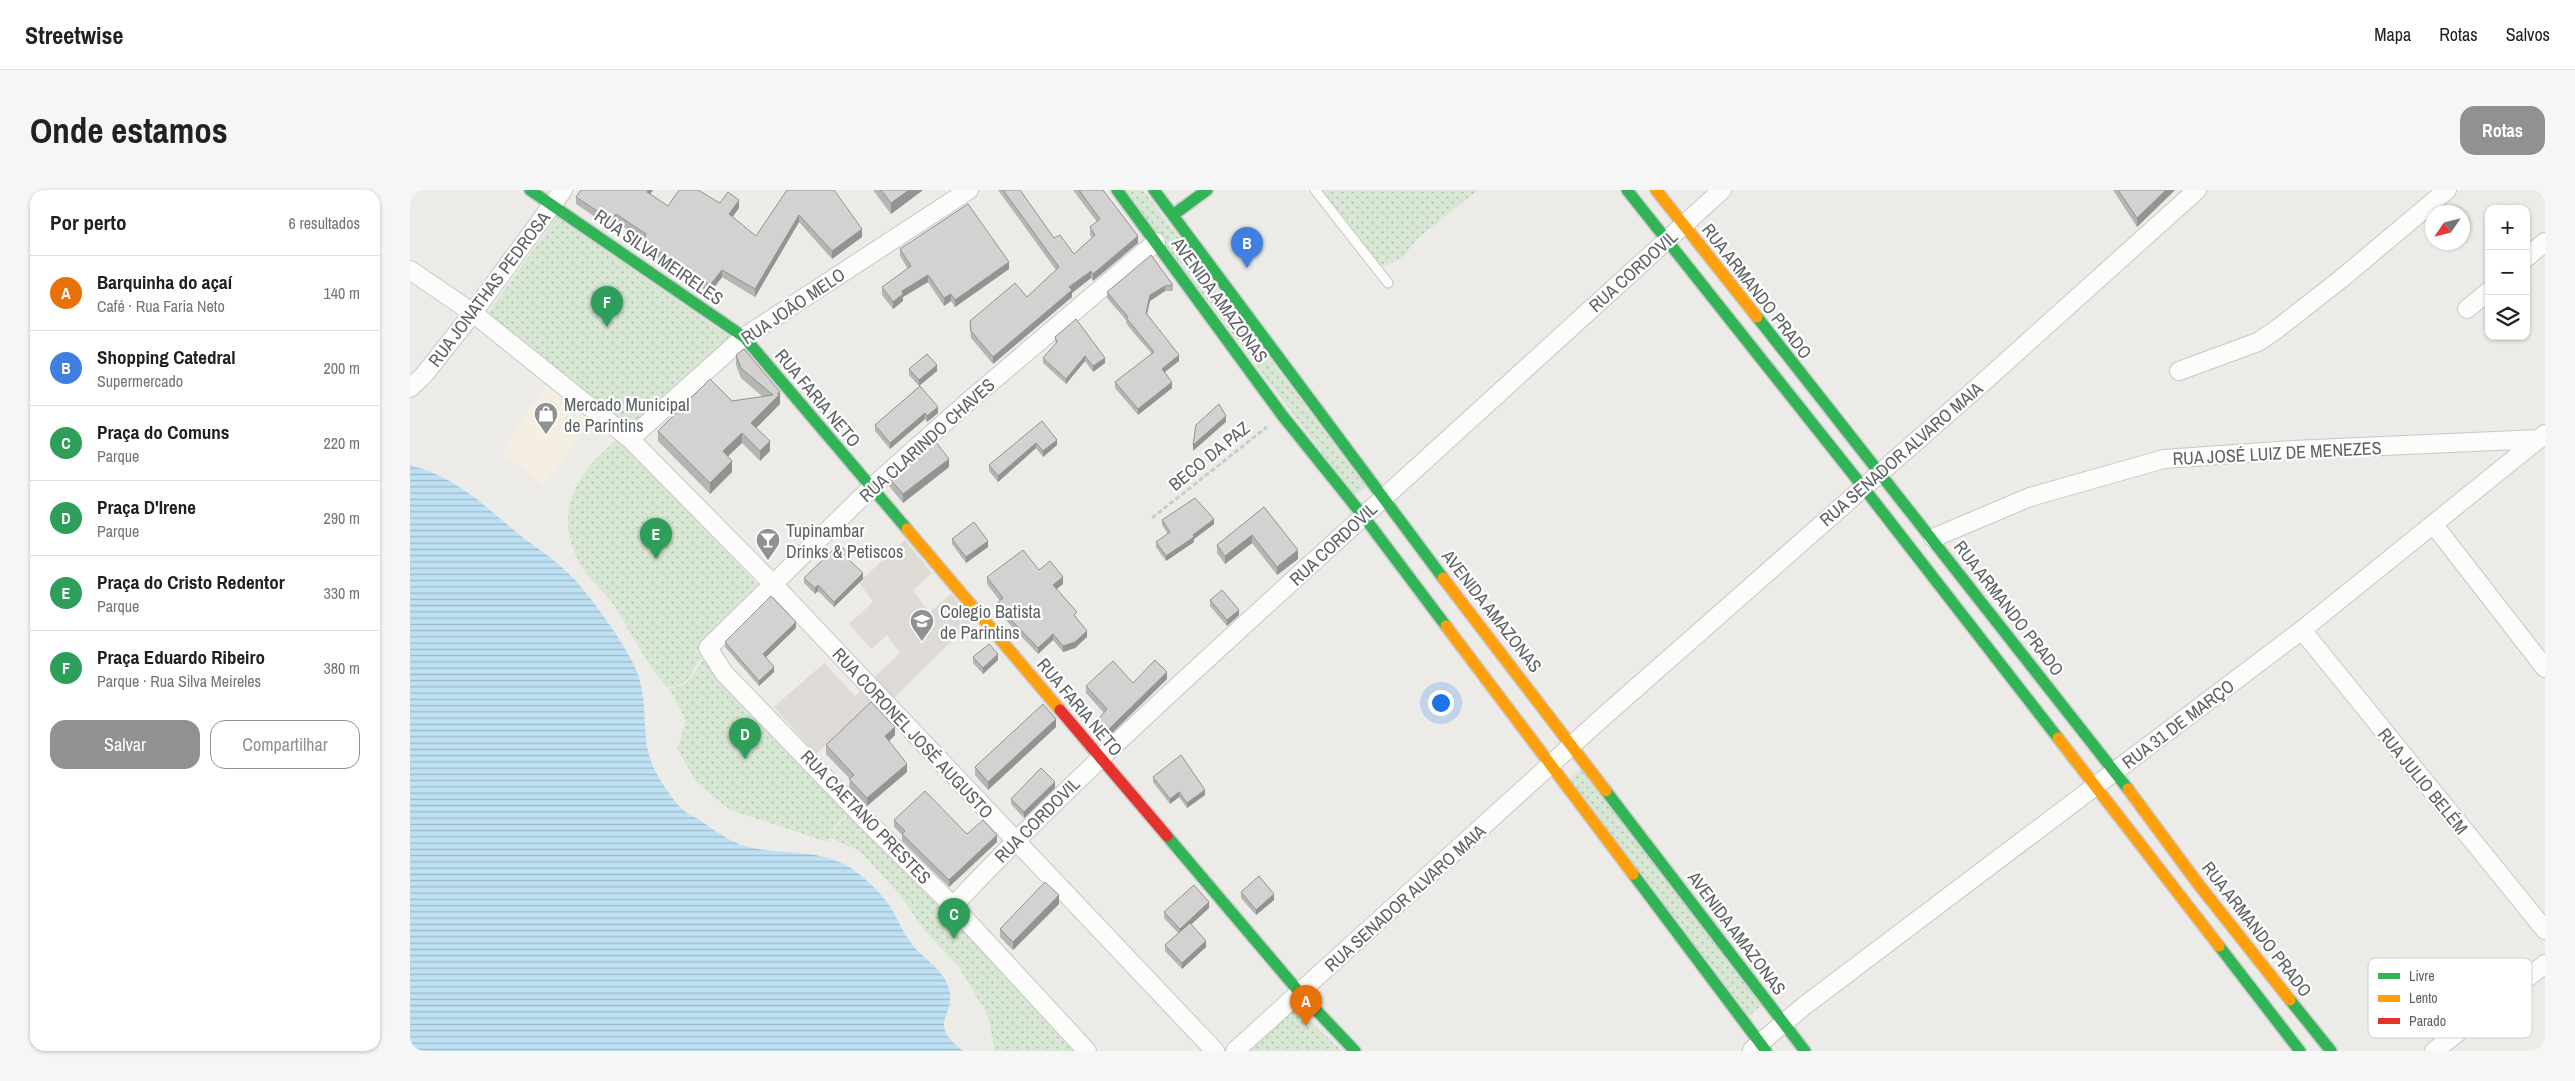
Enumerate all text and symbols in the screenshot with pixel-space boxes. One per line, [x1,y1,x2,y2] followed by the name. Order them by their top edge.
[25,19,123,51] text: Streetwise
[2374,22,2411,47] text: Mapa
[2439,22,2478,47] text: Rotas
[2506,22,2550,47] text: Salvos
[2460,106,2545,155] button: Rotas
[30,107,228,154] text: Onde estamos
[590,203,729,311] street label: RUA SILVA MEIRELES
[2425,205,2470,250] north arrow
[2485,205,2530,340] map controls
[2485,205,2530,250] button: +
[422,206,556,372] street label: RUA JONATHAS PEDROSA
[50,208,127,237] text: Por perto
[289,212,360,234] text: 6 resultados
[1696,218,1818,364] street label: RUA ARMANDO PRADO
[1583,224,1683,318] street label: RUA CORDOVIL
[1231,227,1263,268] pin: B
[1165,232,1274,368] street label: AVENIDA AMAZONAS
[2485,250,2530,295] button: −
[736,262,850,350] street label: RUA JOÃO MELO
[97,269,232,295] text: Barquinha do açaí
[61,282,71,304] text: A
[324,282,360,304] text: 140 m
[591,286,623,327] pin: F
[97,295,225,317] text: Café · Rua Faria Neto
[2485,295,2530,340] button: layers
[97,344,236,370] text: Shopping Catedral
[769,344,867,452] street label: RUA FARIA NETO
[61,357,71,379] text: B
[324,357,360,379] text: 200 m
[97,370,183,392] text: Supermercado
[854,372,1000,508] street label: RUA CLARINDO CHAVES
[1814,376,1988,532] street label: RUA SENADOR ALVARO MAIA
[564,392,690,438] place label: Mercado Municipal de Parintins
[533,401,559,435] shop icon: Mercado Municipal de Parintins
[1163,416,1255,496] street label: BECO DA PAZ
[97,419,229,445] text: Praça do Comuns
[61,432,71,454] text: C
[324,432,360,454] text: 220 m
[2172,435,2382,471] street label: RUA JOSÉ LUIZ DE MENEZES
[97,445,139,467] text: Parque
[97,494,196,520] text: Praça D'Irene
[1284,497,1382,591] street label: RUA CORDOVIL
[61,507,71,529] text: D
[324,507,360,529] text: 290 m
[640,518,672,559] pin: E
[786,518,903,564] place label: Tupinambar Drinks & Petiscos
[97,520,139,542] text: Parque
[755,527,781,561] bar icon: Tupinambar Drinks & Petiscos
[1948,535,2070,681] street label: RUA ARMANDO PRADO
[1436,544,1548,678] street label: AVENIDA AMAZONAS
[97,569,285,595] text: Praça do Cristo Redentor
[62,582,70,604] text: E
[324,582,360,604] text: 330 m
[97,595,139,617] text: Parque
[940,599,1041,645] place label: Colegio Batista de Parintins
[909,608,935,642] school or university icon: Colegio Batista de Parintins
[827,642,999,824] street label: RUA CORONEL JOSÉ AUGUSTO
[97,644,265,670] text: Praça Eduardo Ribeiro
[1031,653,1129,761] street label: RUA FARIA NETO
[62,657,70,679] text: F
[324,657,360,679] text: 380 m
[97,670,261,692] text: Parque · Rua Silva Meireles
[2117,674,2239,774] street label: RUA 31 DE MARÇO
[1428,690,1454,716] your location
[729,718,761,759] pin: D
[50,720,200,769] button: Salvar
[210,720,360,769] button: Compartilhar
[2372,722,2474,840] street label: RUA JULIO BELÉM
[795,744,937,890] street label: RUA CAETANO PRESTES
[989,772,1085,868] street label: RUA CORDOVIL
[1319,819,1491,977] street label: RUA SENADOR ALVARO MAIA
[2196,856,2318,1002] street label: RUA ARMANDO PRADO
[1682,865,1792,1000] street label: AVENIDA AMAZONAS
[938,898,970,939] pin: C
[2368,958,2532,1038] legend
[2409,967,2435,985] text: Livre
[1290,985,1322,1026] pin: A
[2409,989,2438,1007] text: Lento
[2409,1012,2446,1030] text: Parado

